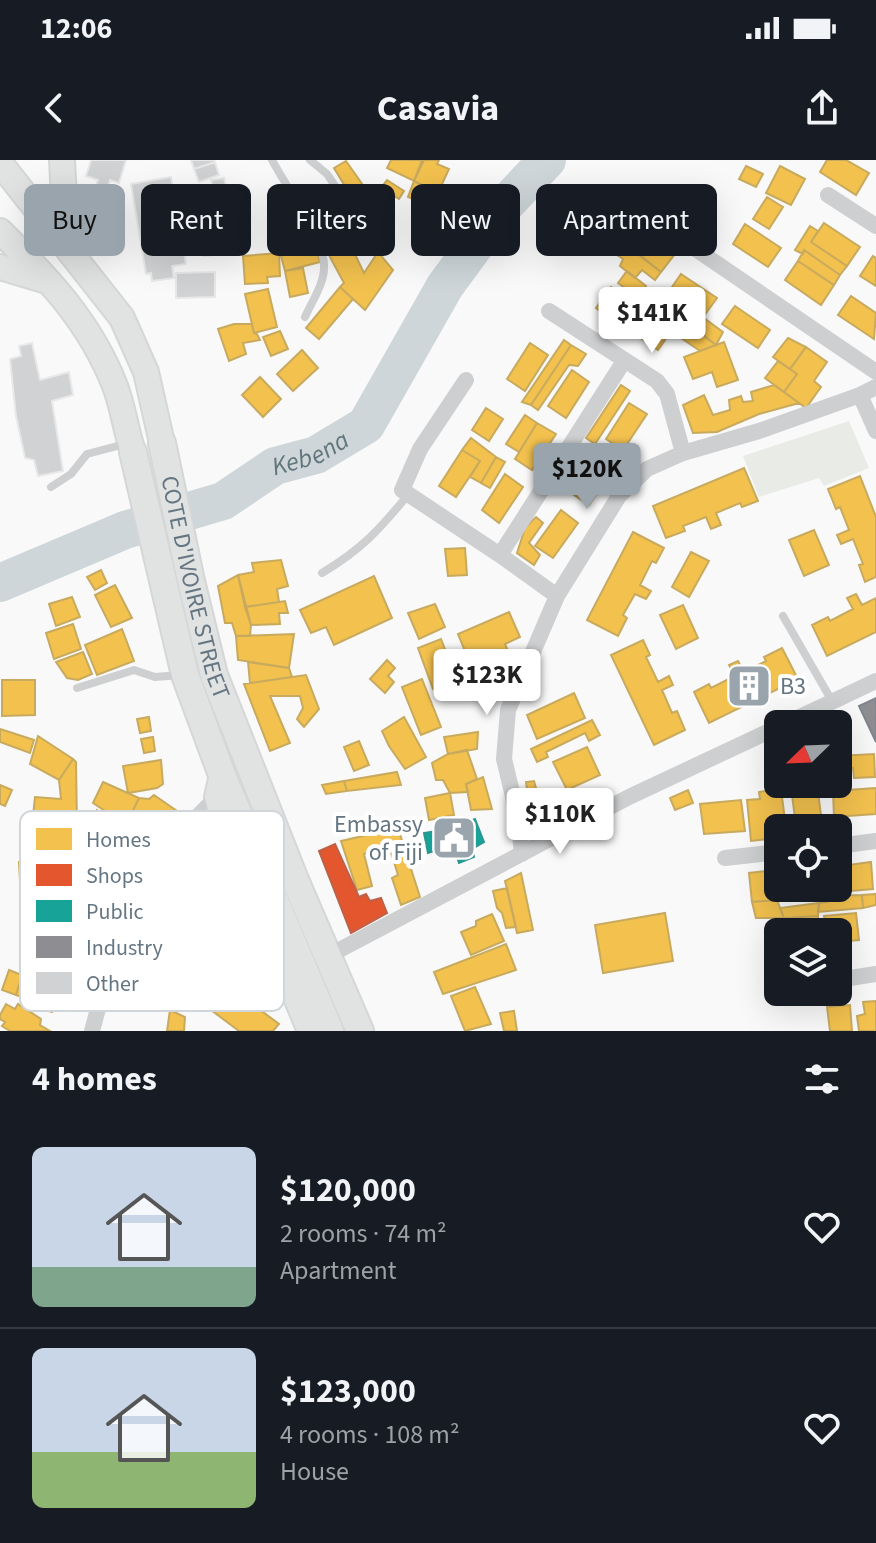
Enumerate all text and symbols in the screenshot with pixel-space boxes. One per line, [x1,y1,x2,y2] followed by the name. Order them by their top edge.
[40,7,112,50] text: 12:06
[377,83,499,134] text: Casavia
[32,86,76,130] icon: back
[800,86,844,130] icon: share
[24,184,125,256] chip: Buy
[141,184,251,256] chip: Rent
[267,184,395,256] chip: Filters
[411,184,520,256] chip: New
[536,184,717,256] chip: Apartment
[596,287,708,355] pin: $141K
[617,294,687,331] text: $141K
[267,421,356,485] water label: Kebena
[531,443,643,511] pin: $120K
[552,450,622,487] text: $120K
[152,472,239,704] street label: COTE D'IVOIRE STREET
[431,649,543,717] pin: $123K
[452,656,522,693] text: $123K
[725,662,773,710] building icon: B3
[780,669,806,704] place label: B3
[764,710,852,798] north arrow
[764,710,852,1006] map controls
[504,788,616,856] pin: $110K
[525,795,595,832] text: $110K
[334,807,423,870] place label: Embassy of Fiji
[20,811,284,1011] legend
[430,814,478,862] public building icon: Embassy of Fiji
[764,814,852,902] button: locate
[86,824,151,856] text: Homes
[86,860,143,892] text: Shops
[86,896,144,928] text: Public
[764,918,852,1006] button: layers
[86,932,163,964] text: Industry
[86,968,139,1000] text: Other
[32,1055,157,1104] text: 4 homes
[800,1057,844,1101] icon: filters
[280,1166,416,1215] text: $120,000
[96,1179,192,1275] icon: home
[800,1205,844,1249] icon: heart
[280,1215,447,1252] text: 2 rooms · 74 m²
[280,1252,397,1289] text: Apartment
[280,1367,416,1416] text: $123,000
[96,1380,192,1476] icon: home
[800,1406,844,1450] icon: heart
[280,1416,459,1453] text: 4 rooms · 108 m²
[280,1453,349,1490] text: House

